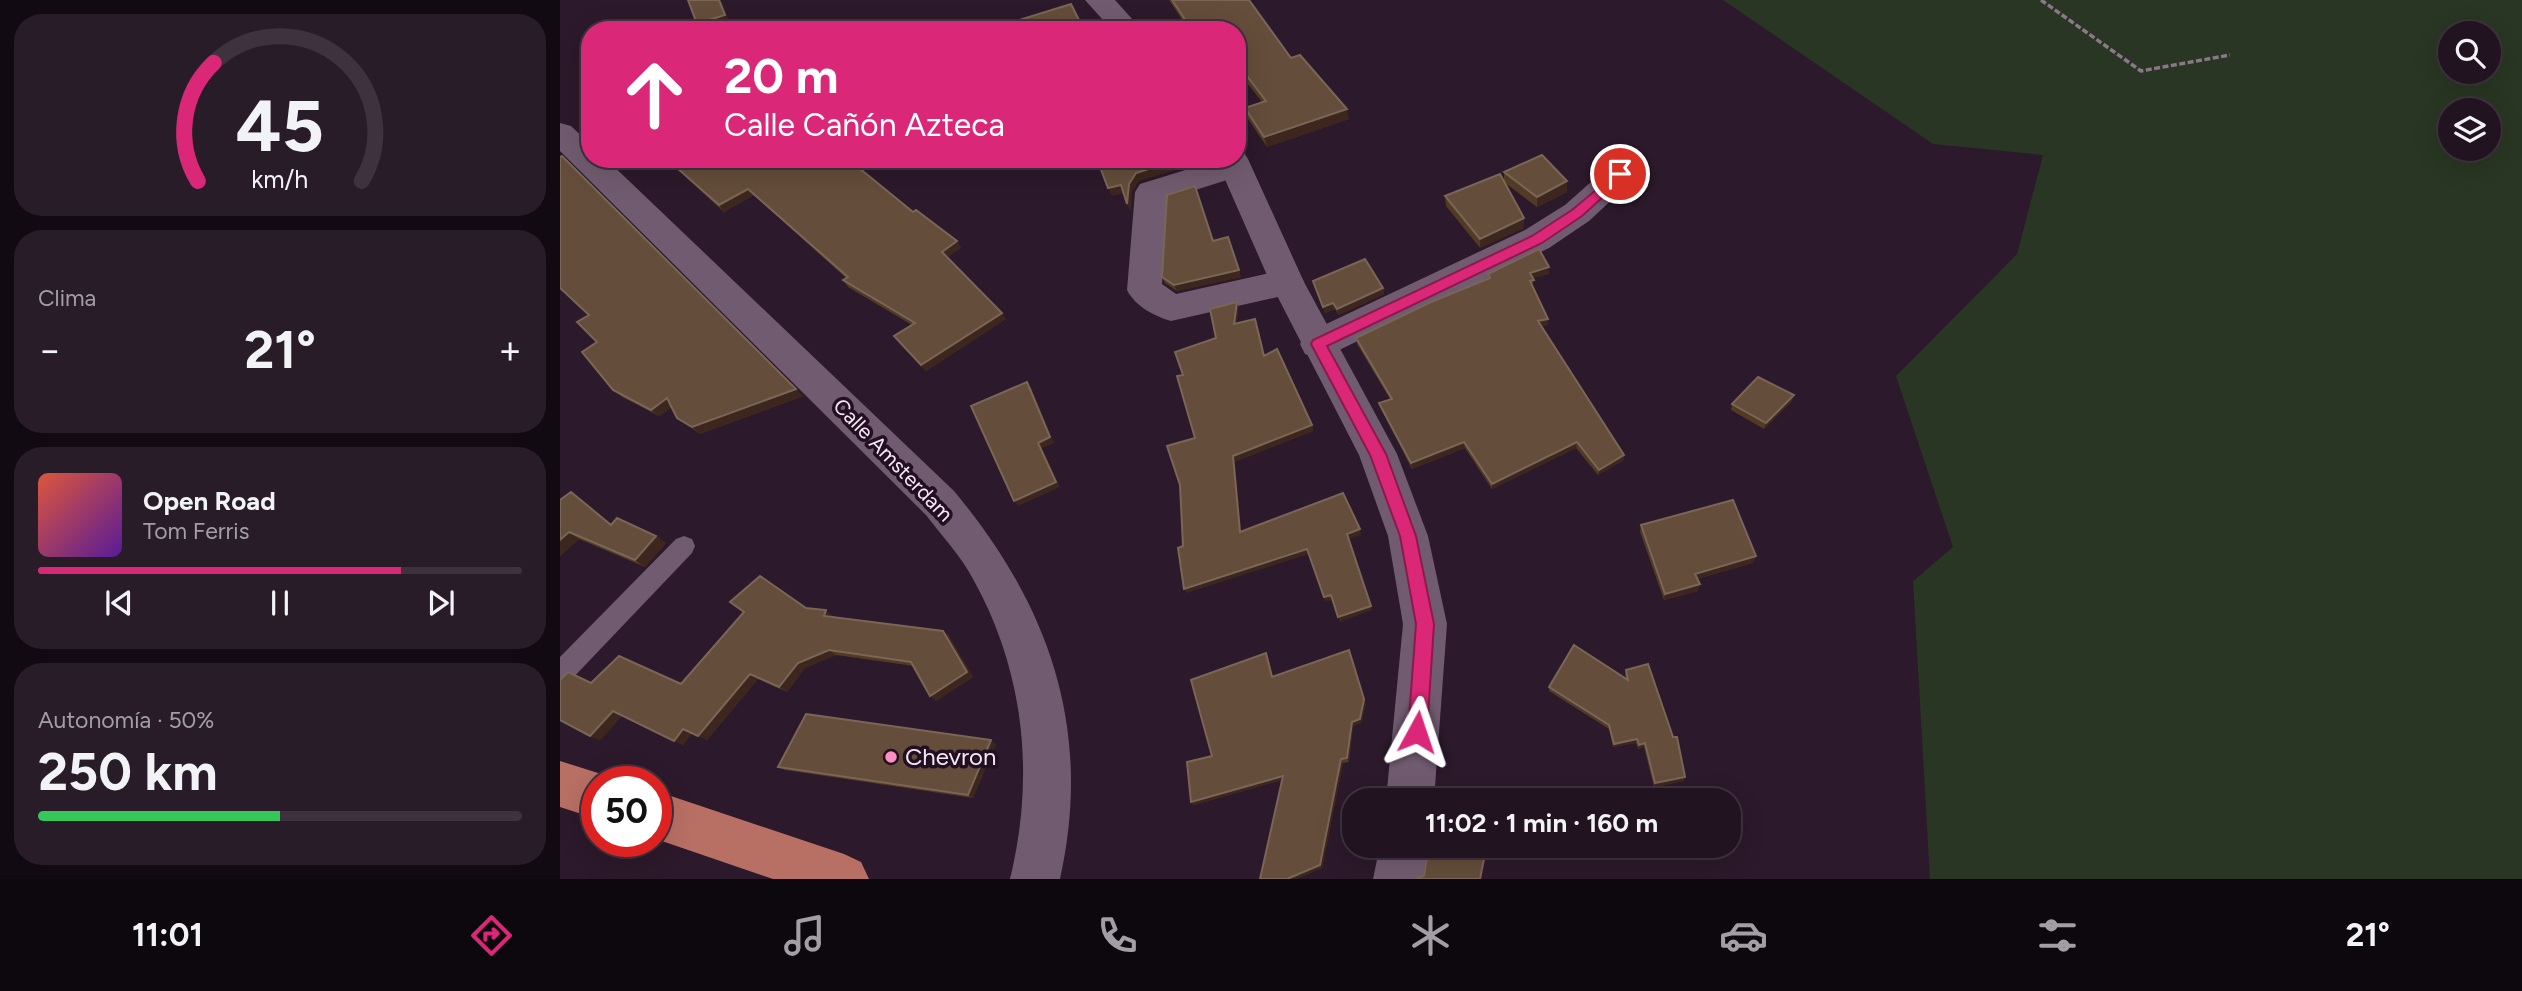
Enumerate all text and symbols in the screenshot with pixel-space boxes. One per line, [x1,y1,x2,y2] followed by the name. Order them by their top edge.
[2438,21,2501,161] map controls
[2438,21,2501,84] button: search
[724,46,839,105] text: 20 m
[609,49,700,140] icon: ahead
[236,83,324,170] text: 45
[2438,98,2501,161] button: layers
[724,106,1005,144] text: Calle Cañón Azteca
[1590,144,1650,204] pin
[1601,155,1639,193] icon: arrive
[251,164,309,194] text: km/h
[38,284,96,312] text: Clima
[244,319,316,381] text: 21°
[38,327,62,373] text: −
[498,327,522,373] text: +
[828,393,958,526] street label: Calle Amsterdam
[143,485,276,517] text: Open Road
[143,517,249,545] text: Tom Ferris
[100,584,138,622] icon: previous
[261,584,299,622] icon: pause
[422,584,460,622] icon: next
[1380,695,1454,769] position arrow
[38,706,214,734] text: Autonomía · 50%
[38,741,218,803] text: 250 km
[905,742,996,771] place label: Chevron
[883,749,899,765] marker: Chevron
[581,766,672,857] speed limit sign: 50
[1425,807,1658,839] text: 11:02 · 1 min · 160 m
[467,911,516,960] icon: directions
[780,911,829,960] icon: music
[1093,911,1142,960] icon: phone
[1406,911,1455,960] icon: climate
[1719,911,1768,960] icon: car
[2033,911,2082,960] icon: filters
[132,916,203,954] text: 11:01
[2346,916,2390,954] text: 21°

